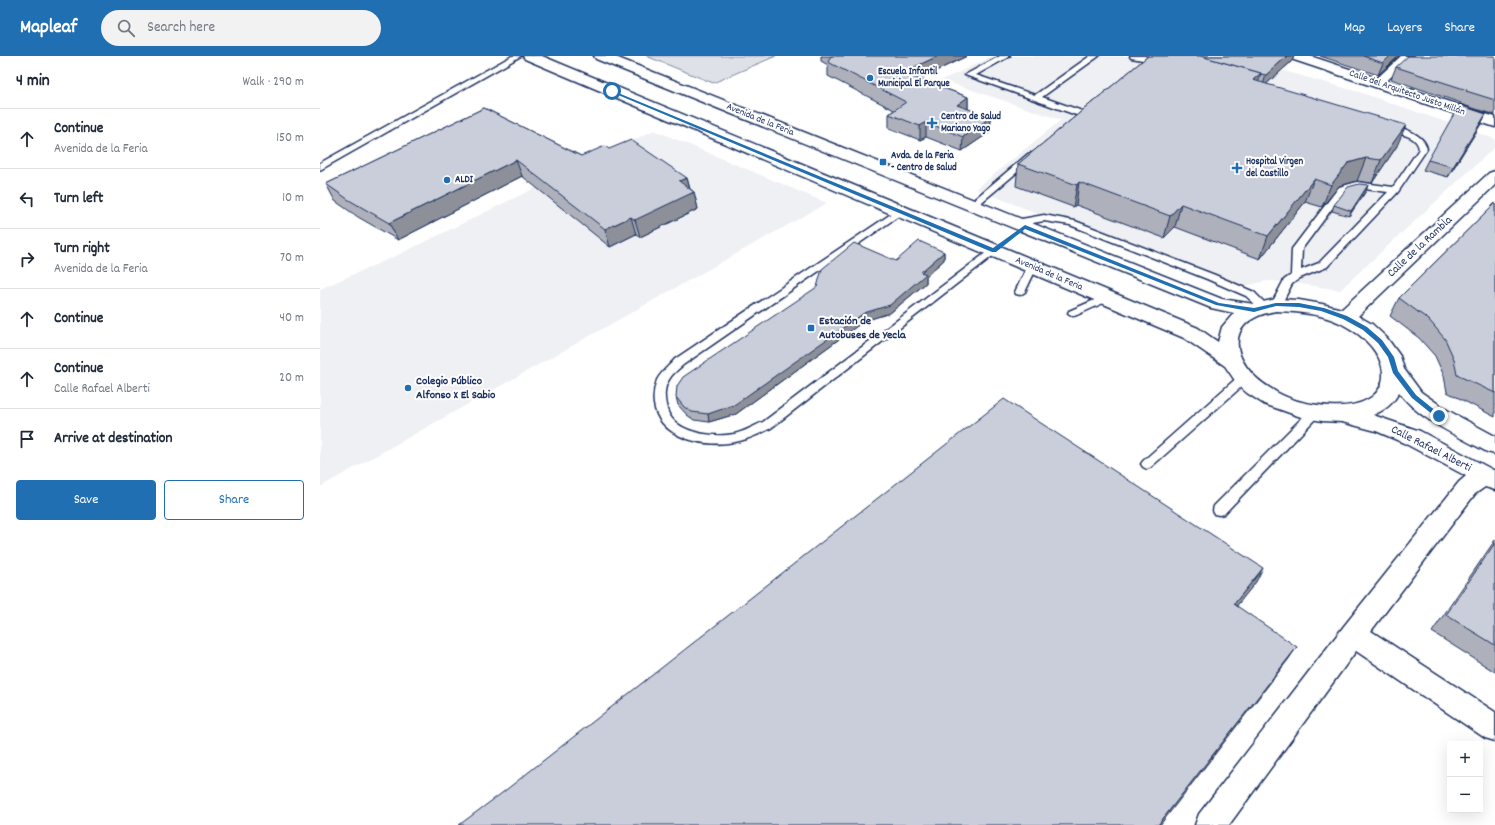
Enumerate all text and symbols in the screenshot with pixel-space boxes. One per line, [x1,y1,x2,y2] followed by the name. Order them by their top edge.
[101,10,381,46] search box
[20,15,77,42] text: Mapleaf
[115,17,137,39] icon: search
[147,17,215,39] text: Search here
[1344,18,1365,38] text: Map
[1387,18,1422,38] text: Layers
[1444,18,1475,38] text: Share
[878,65,950,91] place label: Escuela Infantil Municipal El Parque
[1347,67,1467,120] street label: Calle del Arquitecto Justo Millán
[16,70,50,94] text: 4 min
[242,73,304,92] text: Walk · 290 m
[865,73,875,83] marker: Escuela Infantil Municipal El Parque
[603,82,621,100] route start
[724,100,796,140] street label: Avenida de la Feria
[941,110,1001,136] place label: Centro de Salud Mariano Yago
[926,117,938,129] marker: Centro de Salud Mariano Yago
[54,118,103,140] text: Continue
[16,128,38,150] icon: ahead
[276,129,304,148] text: 150 m
[54,140,148,159] text: Avenida de la Feria
[891,149,957,175] place label: Avda. de la Feria - Centro de Salud
[1246,155,1303,181] place label: Hospital Virgen del Castillo
[878,157,888,167] marker: Avda. de la Feria - Centro de Salud
[1231,162,1243,174] marker: Hospital Virgen del Castillo
[455,173,474,187] place label: ALDI
[442,175,452,185] marker: ALDI
[16,188,38,210] icon: left
[54,188,103,210] text: Turn left
[282,189,304,208] text: 10 m
[1384,212,1457,282] street label: Calle de la Rambla
[54,238,110,260] text: Turn right
[16,248,38,270] icon: right
[280,249,304,268] text: 70 m
[1013,253,1085,295] street label: Avenida de la Feria
[54,260,148,279] text: Avenida de la Feria
[16,308,38,330] icon: ahead
[54,308,103,330] text: Continue
[280,309,304,328] text: 40 m
[819,313,907,344] place label: Estación de Autobuses de Yecla
[806,323,816,333] marker: Estación de Autobuses de Yecla
[54,358,103,380] text: Continue
[16,368,38,390] icon: ahead
[279,369,304,388] text: 20 m
[416,373,496,404] place label: Colegio Público Alfonso X El Sabio
[54,380,150,399] text: Calle Rafael Alberti
[403,383,413,393] marker: Colegio Público Alfonso X El Sabio
[1430,407,1448,425] route end
[1388,421,1474,477] street label: Calle Rafael Alberti
[16,428,38,450] icon: arrive
[54,428,172,450] text: Arrive at destination
[16,480,156,520] button: Save
[164,480,304,520] button: Share
[1447,741,1483,813] map controls
[1447,741,1483,777] button: +
[1447,777,1483,813] button: −

